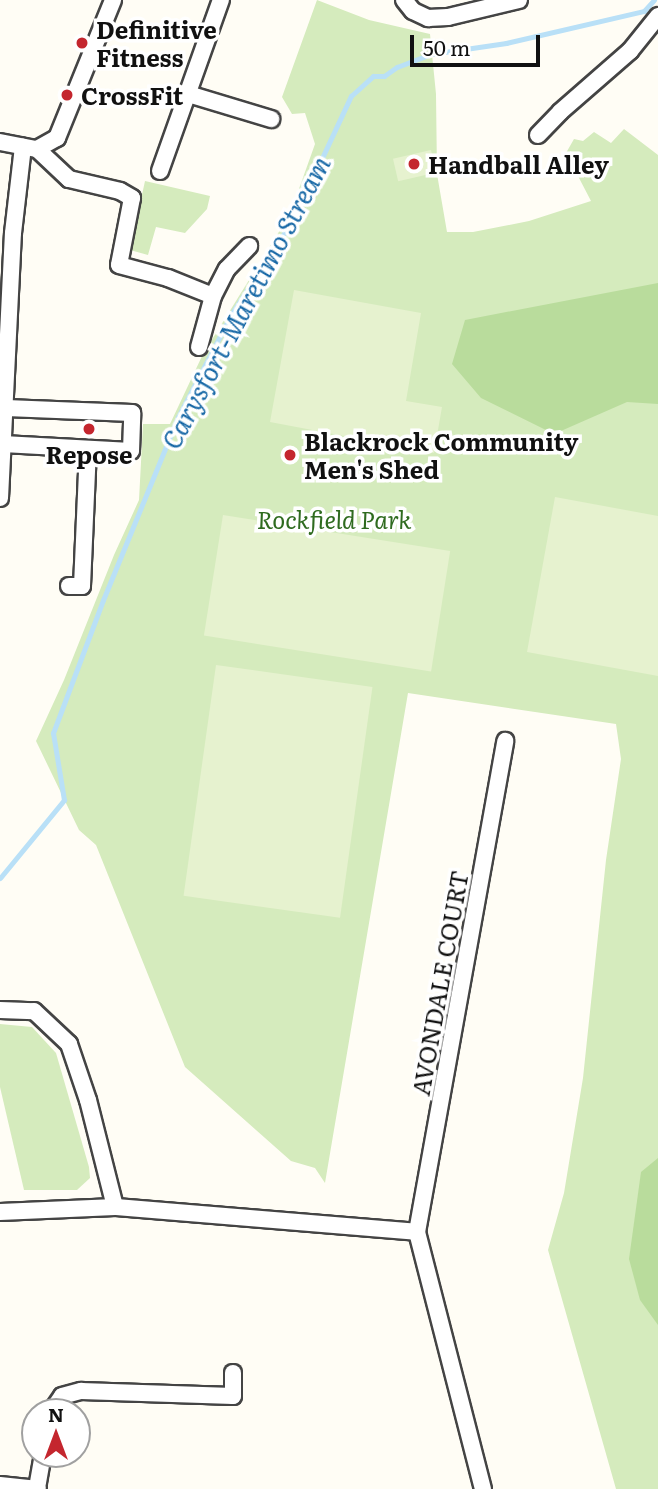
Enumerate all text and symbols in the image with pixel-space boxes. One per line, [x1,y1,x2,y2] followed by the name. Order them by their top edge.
[96,15,217,71] place label: Definitive Fitness
[413,21,542,65] scale bar
[423,31,470,62] text: 50 m
[74,35,90,51] marker: Definitive Fitness
[81,81,183,109] place label: CrossFit
[59,87,75,103] marker: CrossFit
[154,150,336,454] water label: Carysfort-Maretimo Stream
[428,150,609,178] place label: Handball Alley
[406,156,422,172] marker: Handball Alley
[81,421,97,437] marker: Repose
[304,427,578,483] place label: Blackrock Community Men's Shed
[46,440,132,468] place label: Repose
[282,447,298,463] marker: Blackrock Community Men's Shed
[257,505,411,533] park label: Rockfield Park
[405,868,473,1098] street label: AVONDALE COURT
[21,1398,91,1468] north arrow
[48,1400,64,1428] text: N

